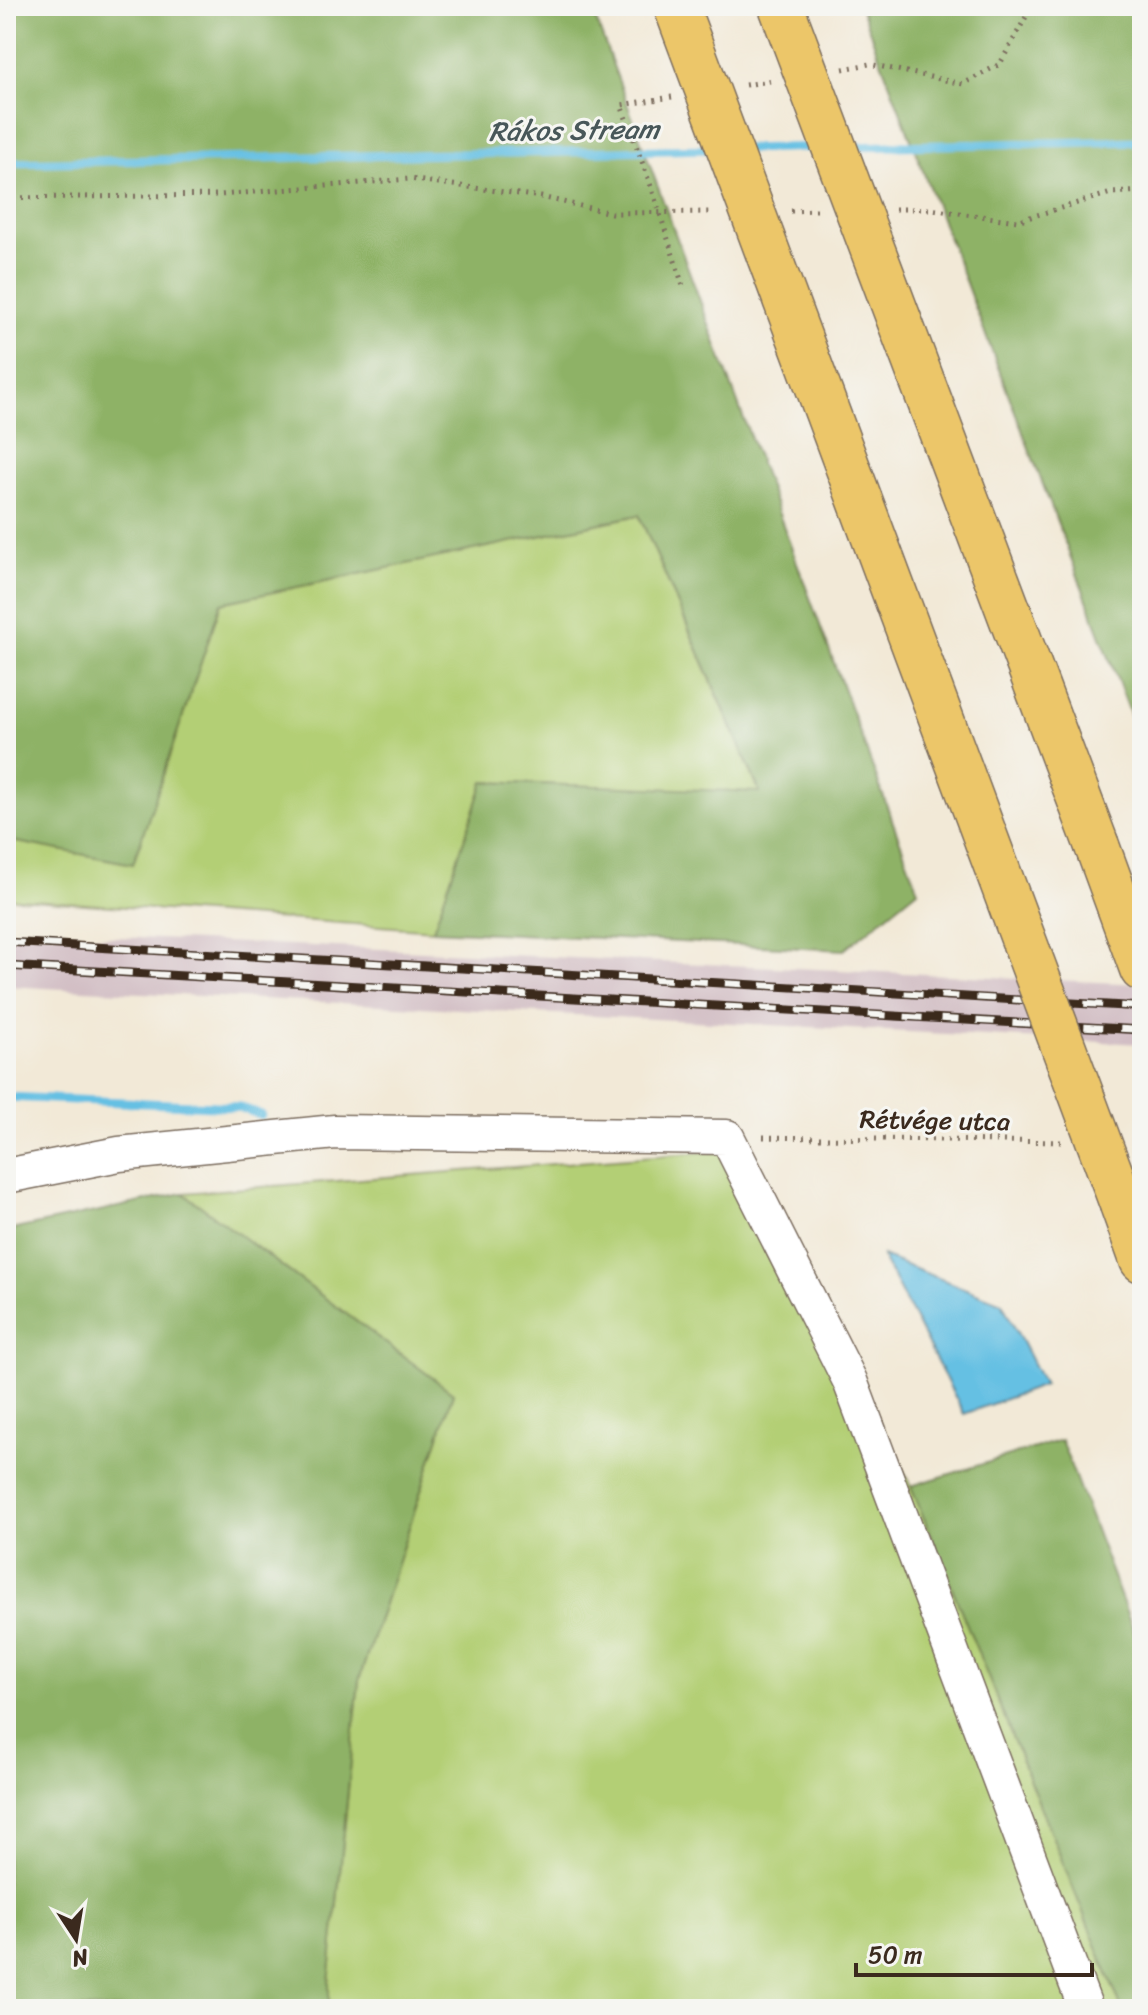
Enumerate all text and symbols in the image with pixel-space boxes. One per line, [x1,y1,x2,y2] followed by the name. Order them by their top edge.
[488,104,662,156] water label: Rákos Stream
[859,1096,1011,1144] street label: Rétvége utca
[36,1899,116,1979] north arrow
[856,1927,1092,1977] scale bar
[868,1934,923,1976] text: 50 m
[68,1937,93,1979] text: N

